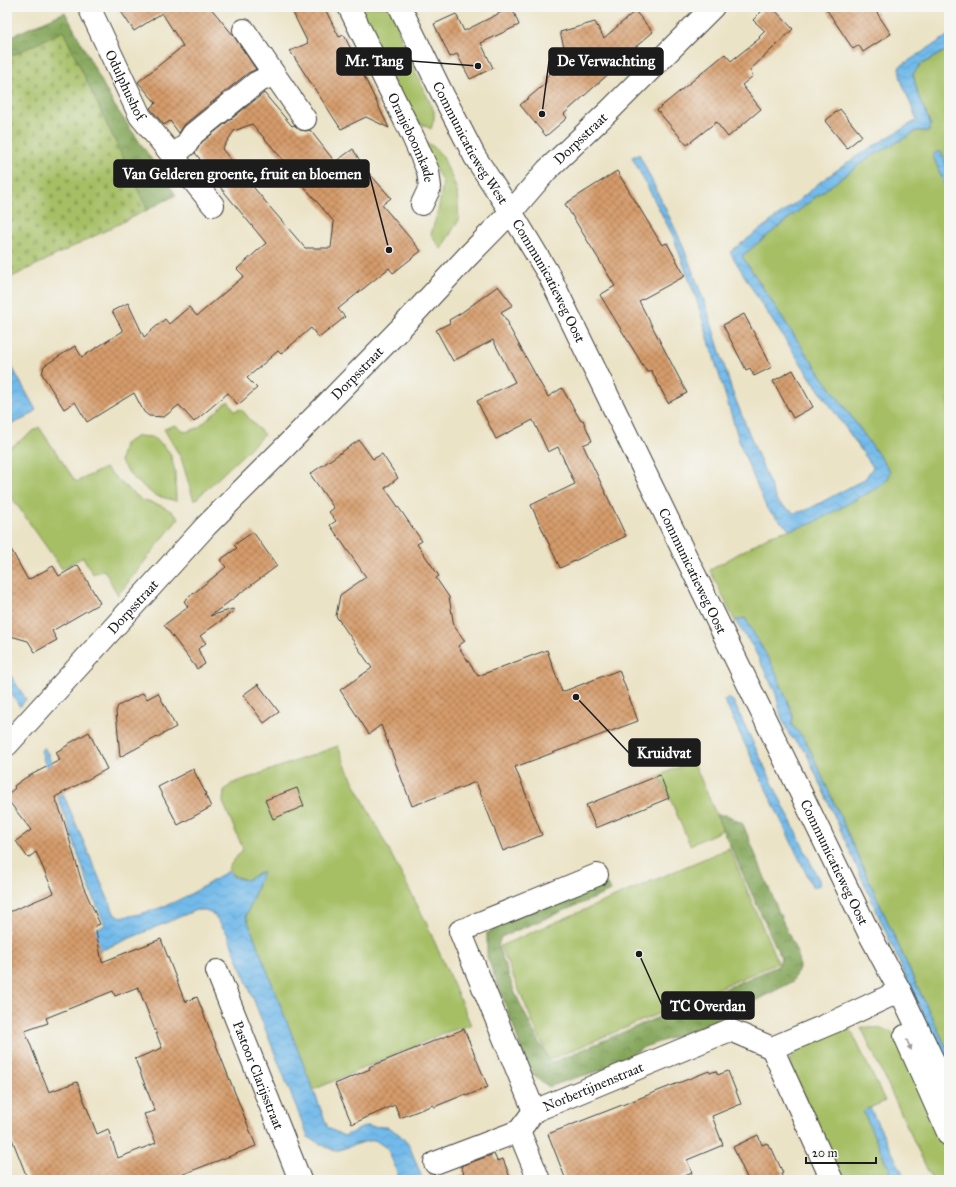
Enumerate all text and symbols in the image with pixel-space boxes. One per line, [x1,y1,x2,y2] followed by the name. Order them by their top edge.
[101,47,150,126] street label: Odulphushof
[337,48,411,75] callout: Mr. Tang
[549,48,663,75] callout: De Verwachting
[345,52,404,71] text: Mr. Tang
[557,52,656,71] text: De Verwachting
[429,79,512,208] street label: Communicatieweg West
[384,90,437,184] street label: Oranjeboomkade
[550,109,611,168] street label: Dorpsstraat
[114,160,369,187] callout: Van Gelderen groente, fruit en bloemen
[121,165,362,184] text: Van Gelderen groente, fruit en bloemen
[508,216,589,345] street label: Communicatieweg Oost
[328,343,387,403] street label: Dorpsstraat
[655,505,730,637] street label: Communicatieweg Oost
[104,576,162,638] street label: Dorpsstraat
[629,739,700,766] callout: Kruidvat
[637,744,692,762] text: Kruidvat
[796,797,872,928] street label: Communicatieweg Oost
[662,992,754,1019] callout: TC Overdan
[669,997,747,1015] text: TC Overdan
[229,1019,287,1132] street label: Pastoor Clarijsstraat
[906,1039,912,1051] one-way arrow
[541,1059,646,1115] street label: Norbertijnenstraat
[806,1139,876,1165] scale bar
[812,1146,838,1160] text: 20 m

